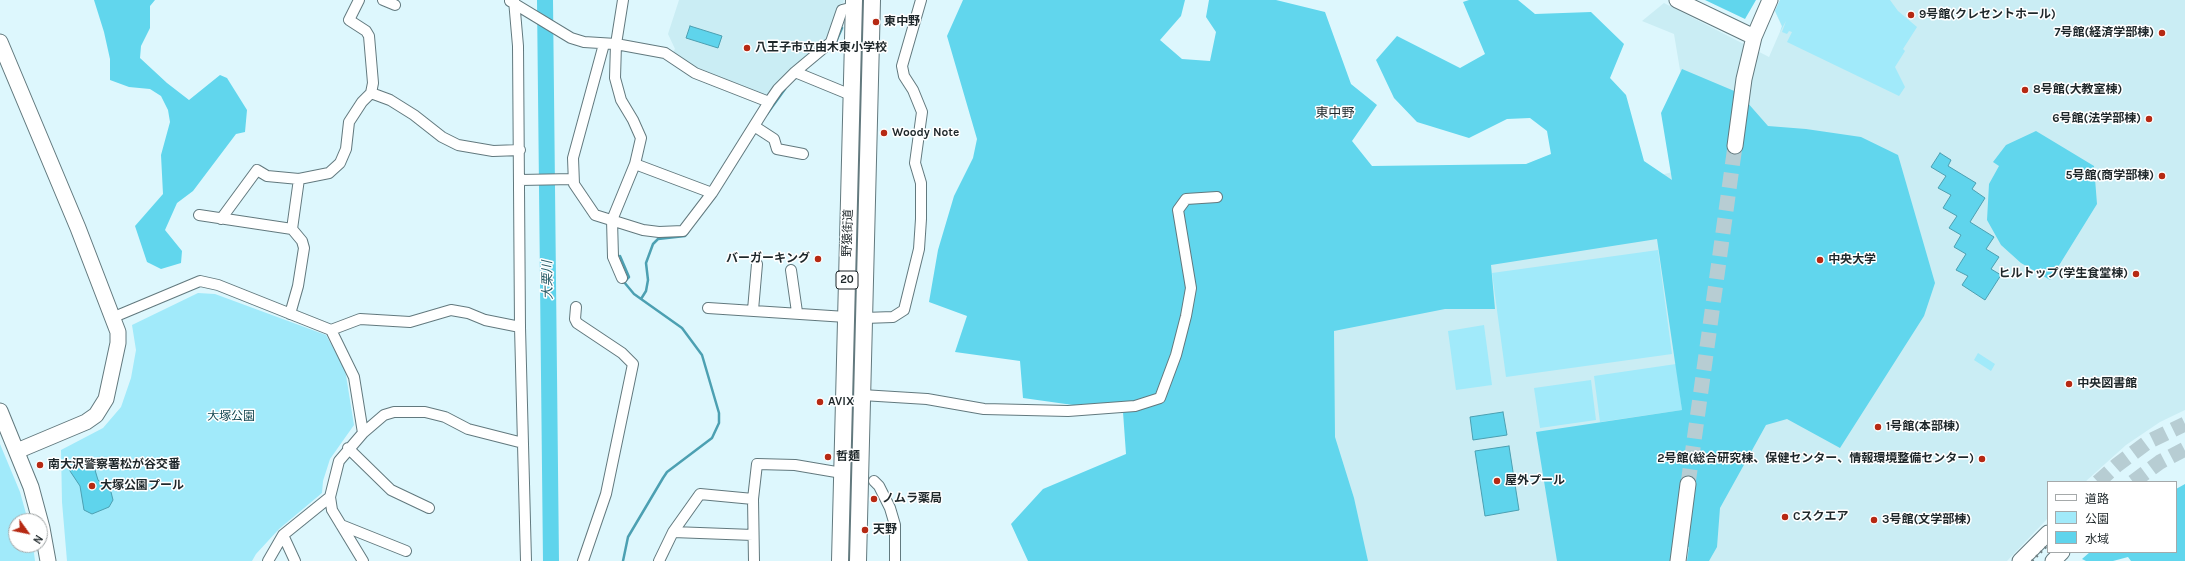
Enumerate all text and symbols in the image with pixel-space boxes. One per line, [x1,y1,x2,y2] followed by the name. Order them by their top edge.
[1919,8,2056,22] place label: 9号館(クレセントホール)
[1906,10,1916,20] marker: 9号館(クレセントホール)
[884,15,920,29] place label: 東中野
[871,17,881,27] marker: 東中野
[2054,26,2154,40] place label: 7号館(経済学部棟)
[2157,28,2167,38] marker: 7号館(経済学部棟)
[755,41,887,55] place label: 八王子市立由木東小学校
[742,43,752,53] marker: 八王子市立由木東小学校
[2033,83,2122,97] place label: 8号館(大教室棟)
[2020,85,2030,95] marker: 8号館(大教室棟)
[1316,105,1354,121] district label: 東中野
[2052,112,2141,126] place label: 6号館(法学部棟)
[2144,114,2154,124] marker: 6号館(法学部棟)
[892,126,959,140] place label: Woody Note
[879,128,889,138] marker: Woody Note
[2065,169,2154,183] place label: 5号館(商学部棟)
[2157,171,2167,181] marker: 5号館(商学部棟)
[840,209,856,257] street label: 野猿街道
[726,252,810,266] place label: バーガーキング
[1828,253,1876,267] place label: 中央大学
[813,254,823,264] marker: バーガーキング
[1815,255,1825,265] marker: 中央大学
[540,260,556,300] water label: 大栗川
[1998,267,2128,281] place label: ヒルトップ(学生食堂棟)
[2131,269,2141,279] marker: ヒルトップ(学生食堂棟)
[836,271,858,289] road number: 20
[2077,377,2137,391] place label: 中央図書館
[2064,379,2074,389] marker: 中央図書館
[828,395,854,409] place label: AVIX
[815,397,825,407] marker: AVIX
[207,410,255,424] park label: 大塚公園
[1886,420,1960,434] place label: 1号館(本部棟)
[1873,422,1883,432] marker: 1号館(本部棟)
[836,450,860,464] place label: 哲麺
[823,452,833,462] marker: 哲麺
[1657,452,1974,466] place label: 2号館(総合研究棟、保健センター、情報環境整備センター)
[1977,454,1987,464] marker: 2号館(総合研究棟、保健センター、情報環境整備センター)
[48,458,180,472] place label: 南大沢警察署松が谷交番
[35,460,45,470] marker: 南大沢警察署松が谷交番
[1505,474,1565,488] place label: 屋外プール
[1492,476,1502,486] marker: 屋外プール
[100,479,184,493] place label: 大塚公園プール
[87,481,97,491] marker: 大塚公園プール
[2047,481,2177,553] legend
[882,492,942,506] place label: ノムラ薬局
[2085,492,2109,506] text: 道路
[869,494,879,504] marker: ノムラ薬局
[1793,510,1849,524] place label: Cスクエア
[1780,512,1790,522] marker: Cスクエア
[2085,512,2109,526] text: 公園
[8,513,48,553] north arrow
[1882,513,1971,527] place label: 3号館(文学部棟)
[1869,515,1879,525] marker: 3号館(文学部棟)
[873,523,897,537] place label: 天野
[860,525,870,535] marker: 天野
[30,532,45,546] text: N
[2085,532,2109,546] text: 水域

